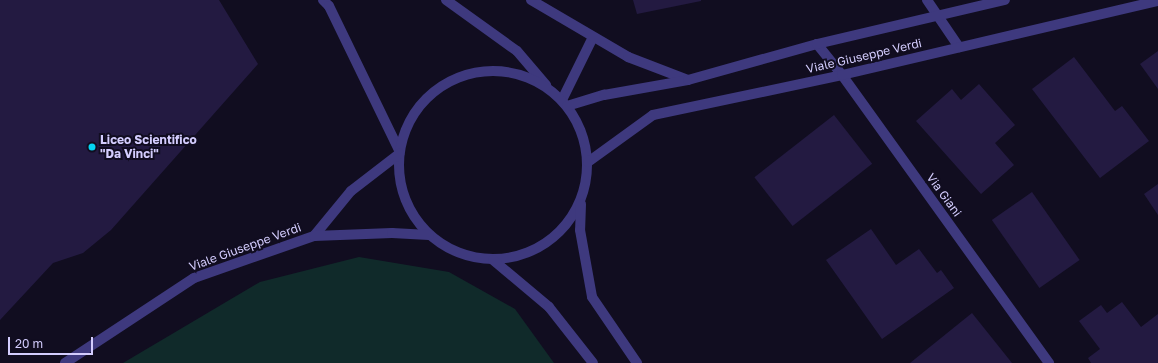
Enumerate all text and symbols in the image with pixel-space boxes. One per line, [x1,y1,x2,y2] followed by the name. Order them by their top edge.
[805,36,923,76] street label: Viale Giuseppe Verdi
[100,133,197,161] place label: Liceo Scientifico "Da Vinci"
[87,142,97,152] marker: Liceo Scientifico "Da Vinci"
[923,171,965,219] street label: Via Giani
[187,220,303,274] street label: Viale Giuseppe Verdi
[10,329,95,355] scale bar
[15,336,43,351] text: 20 m

